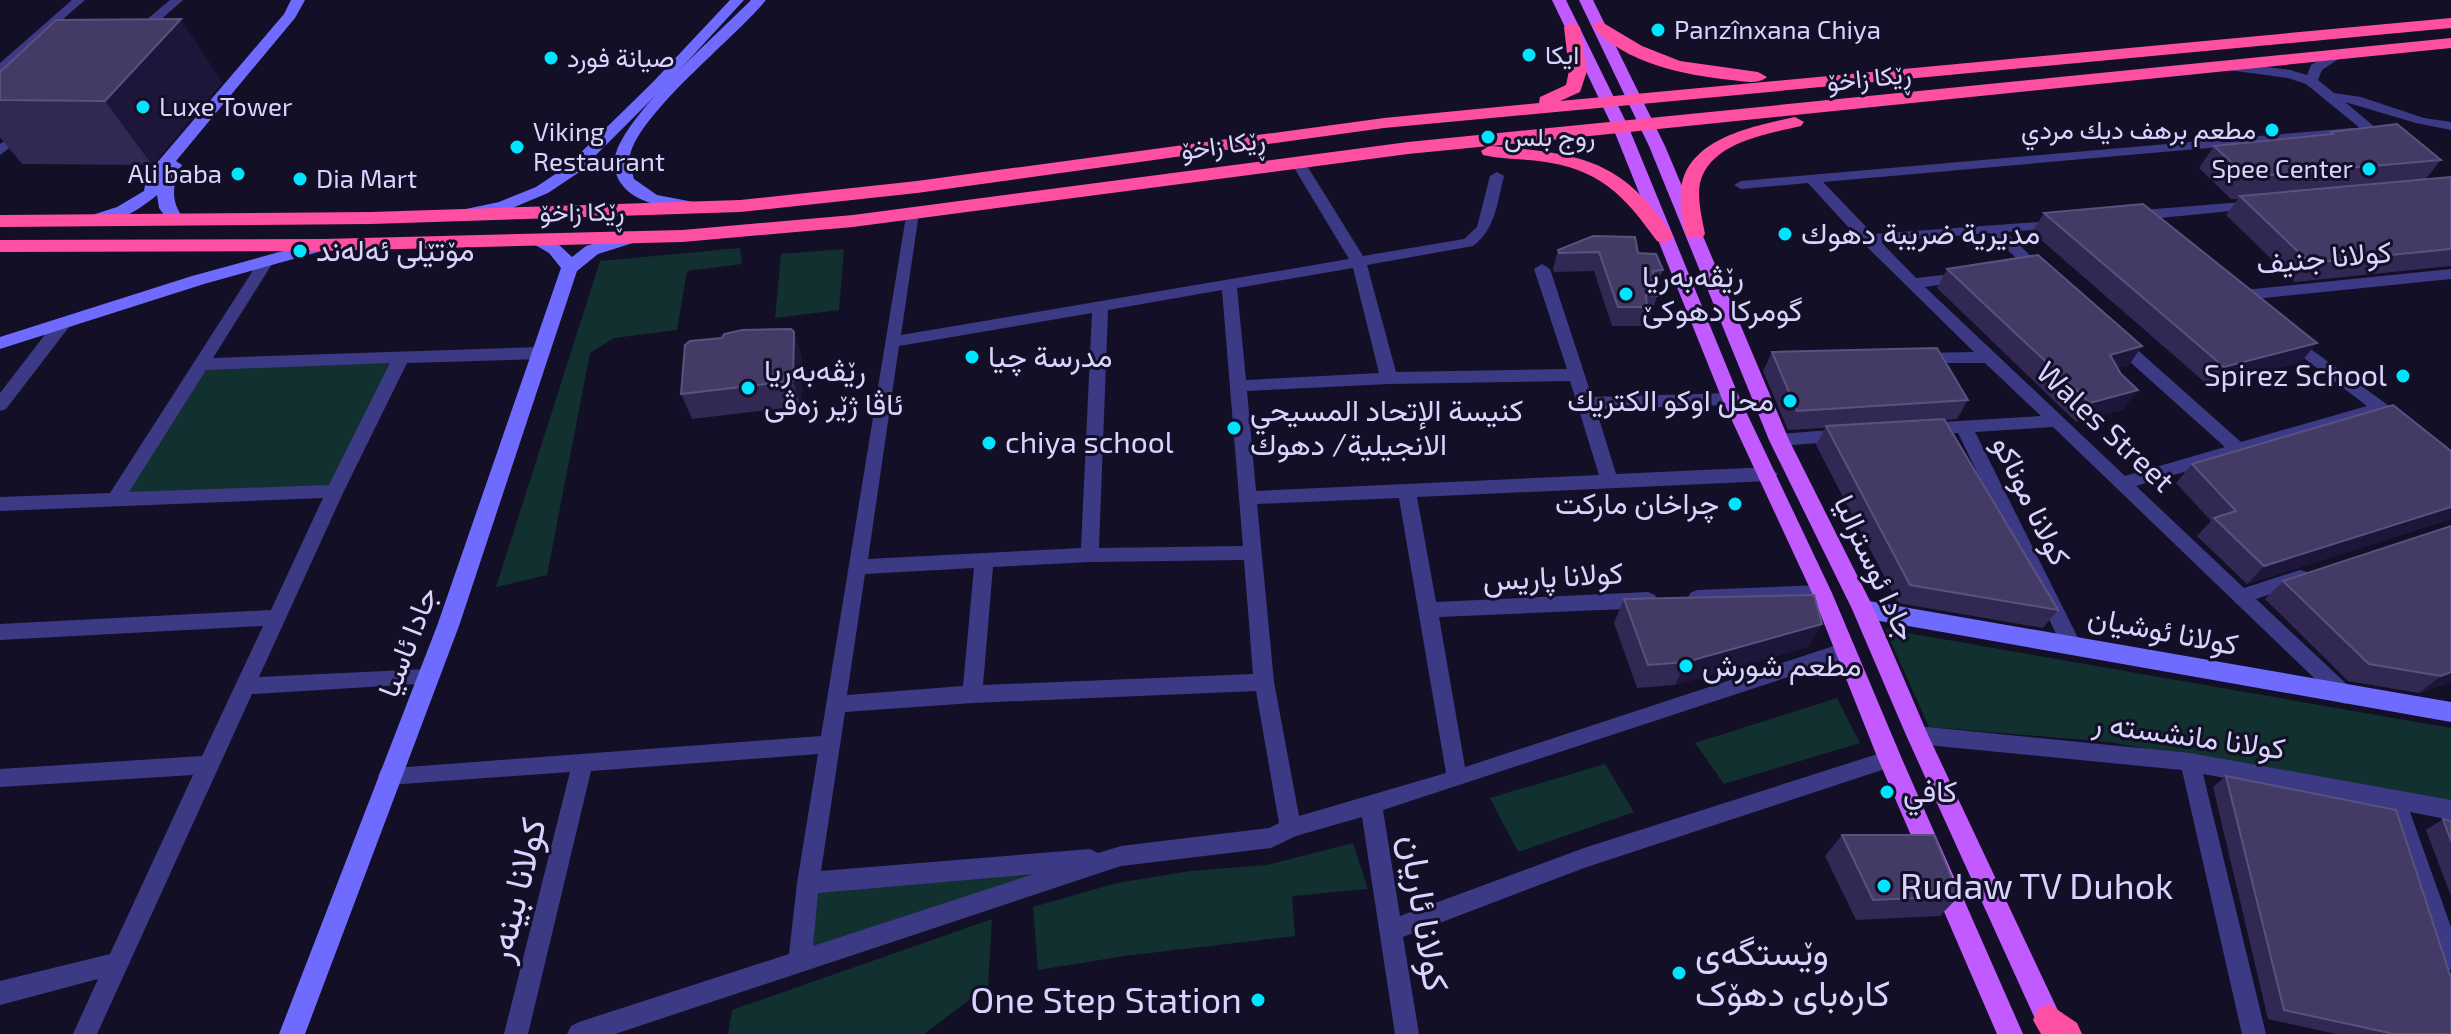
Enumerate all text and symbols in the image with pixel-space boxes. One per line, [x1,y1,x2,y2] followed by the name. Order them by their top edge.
[1674,13,1881,44] place label: Panzînxana Chiya
[1649,21,1667,39] marker: Panzînxana Chiya
[1545,38,1579,70] place label: ايكا
[567,41,674,74] place label: صيانة فورد
[1520,46,1538,64] marker: ايكا
[542,49,560,67] marker: صيانة فورد
[1825,57,1913,103] street label: ڕێکا زاخۆ
[159,90,292,121] place label: Luxe Tower
[134,98,152,116] marker: Luxe Tower
[2021,113,2256,151] place label: مطعم برهف ديك مردي
[533,115,665,176] place label: Viking Restaurant
[1504,120,1595,155] place label: روج بلس
[2263,121,2281,139] marker: مطعم برهف ديك مردي
[1179,122,1268,172] street label: ڕێکا زاخۆ
[1479,128,1497,146] marker: روج بلس
[508,138,526,156] marker: Viking Restaurant
[2211,152,2353,183] place label: Spee Center
[128,157,222,188] place label: Ali baba
[2360,160,2378,178] marker: Spee Center
[316,162,417,193] place label: Dia Mart
[229,165,247,183] marker: Ali baba
[291,170,309,188] marker: Dia Mart
[539,194,625,234] street label: ڕێکا زاخۆ
[1801,214,2040,252] place label: مديرية ضريبة دهوك
[1776,225,1794,243] marker: مديرية ضريبة دهوك
[316,231,475,269] place label: مۆتێلی ئەلەند
[2255,232,2393,282] street label: كولانا جنيف
[291,242,309,260] marker: مۆتێلی ئەلەند
[1642,257,1803,329] place label: رێڤه‌به‌ریا گومركا دهوكێ
[1617,285,1635,303] marker: رێڤه‌به‌ریا گومركا دهوكێ
[988,337,1113,377] place label: مدرسة چيا
[963,348,981,366] marker: مدرسة چيا
[764,351,903,423] place label: رێڤەبەریا ئاڤا ژێر زەڤی
[2030,353,2183,498] street label: Wales Street
[2204,356,2387,392] place label: Spirez School
[2394,367,2412,385] marker: Spirez School
[739,379,757,397] marker: رێڤەبەریا ئاڤا ژێر زەڤی
[1567,381,1774,419] place label: محل اوكو الكتريك
[1250,391,1523,463] place label: كنيسة الإتحاد المسيحي الانجيلية/ دهوك
[1781,392,1799,410] marker: محل اوكو الكتريك
[1225,419,1243,437] marker: كنيسة الإتحاد المسيحي الانجيلية/ دهوك
[1005,423,1174,459] place label: chiya school
[1984,430,2079,571] street label: كولانا موناكو
[980,434,998,452] marker: chiya school
[1555,484,1719,524] place label: چراخان ماركت
[1826,489,1926,647] street label: جادا ئوسترالیا
[1726,495,1744,513] marker: چراخان ماركت
[1482,553,1624,601] street label: كولانا پاریس
[369,581,445,702] street label: جادا ئاسيا
[2085,597,2241,663] street label: كولانا ئوشيان
[1702,646,1862,685] place label: مطعم شورش
[1677,657,1695,675] marker: مطعم شورش
[2090,703,2288,767] street label: كولانا مانشسته ر
[1903,772,1957,816] place label: كافي
[1878,783,1896,801] marker: كافي
[476,813,556,968] street label: كولانا بینه‌ر
[1390,831,1460,995] street label: كولانا ئاريان
[1900,863,2173,906] place label: Rudaw TV Duhok
[1875,877,1893,895] marker: Rudaw TV Duhok
[1695,929,1890,1016] place label: وێستگەی کارەبای دهۆک
[1670,964,1688,982] marker: وێستگەی کارەبای دهۆک
[970,977,1242,1020] place label: One Step Station
[1249,991,1267,1009] marker: One Step Station

